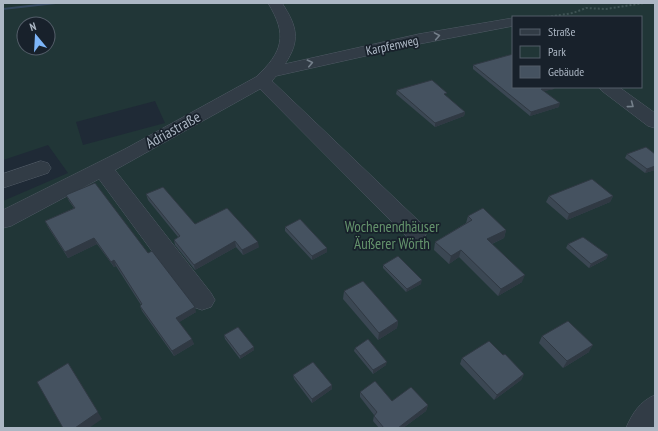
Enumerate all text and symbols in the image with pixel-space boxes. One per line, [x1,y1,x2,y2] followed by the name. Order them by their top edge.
[16,16,56,56] north arrow
[512,16,642,88] legend
[28,19,38,34] text: N
[548,24,575,39] text: Straße
[364,32,420,59] street label: Karpfenweg
[434,32,440,41] one-way arrow
[548,44,566,59] text: Park
[307,60,313,68] one-way arrow
[548,64,584,79] text: Gebäude
[627,100,634,107] one-way arrow
[142,107,204,152] street label: Adriastraße
[345,217,440,253] park label: Wochenendhäuser Äußerer Wörth

